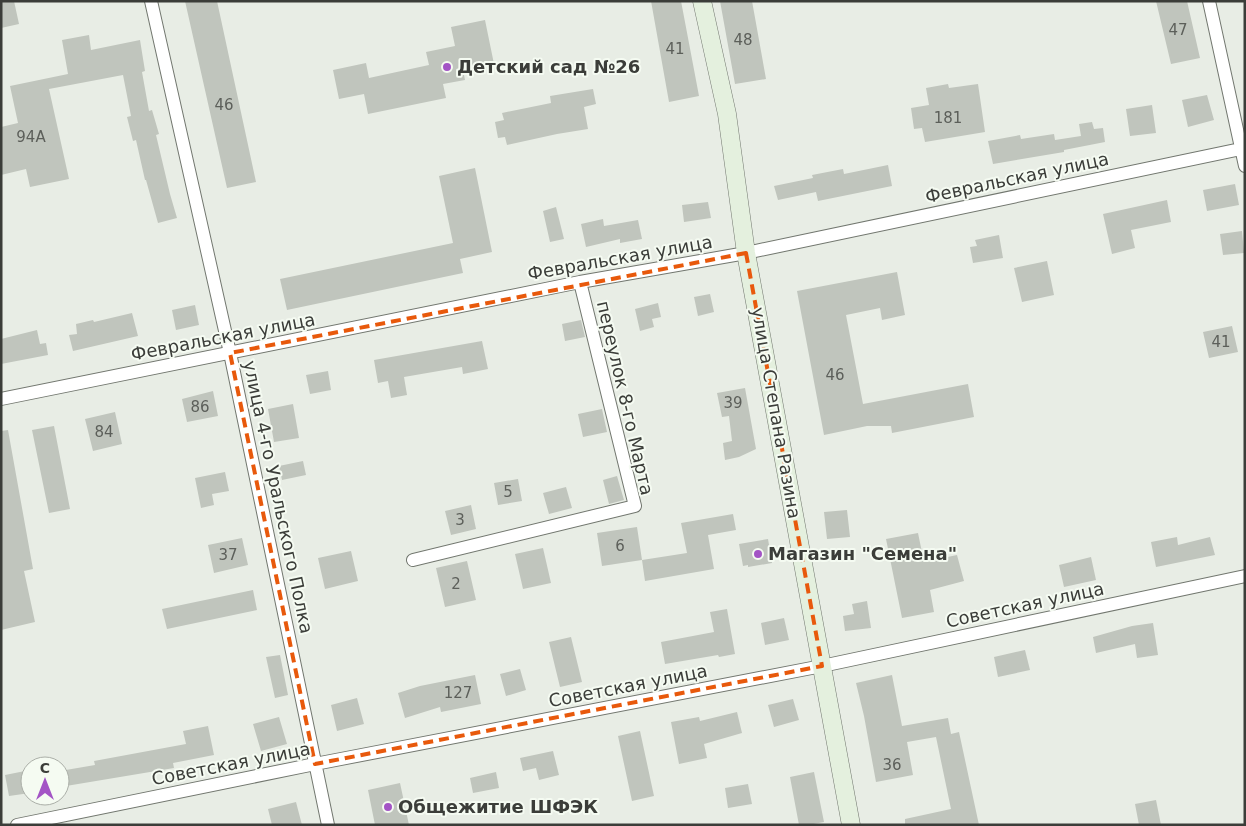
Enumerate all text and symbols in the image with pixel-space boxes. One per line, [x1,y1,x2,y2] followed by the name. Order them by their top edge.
[1168,21,1188,39] house number: 47
[733,31,753,49] house number: 48
[665,40,685,58] house number: 41
[457,56,640,77] place label: Детский сад №26
[441,61,453,73] marker: Детский сад №26
[214,96,234,114] house number: 46
[934,109,962,127] house number: 181
[16,128,46,146] house number: 94А
[923,148,1111,207] street label: Февральская улица
[526,231,714,284] street label: Февральская улица
[593,299,658,497] street label: переулок 8-го Марта
[748,306,805,520] street label: улица Степана Разина
[129,308,317,365] street label: Февральская улица
[1211,333,1231,351] house number: 41
[239,359,318,635] street label: улица 4-го Уральского Полка
[825,366,845,384] house number: 46
[723,394,743,412] house number: 39
[190,398,210,416] house number: 86
[94,423,114,441] house number: 84
[503,483,513,501] house number: 5
[455,511,465,529] house number: 3
[615,537,625,555] house number: 6
[768,543,957,564] place label: Магазин "Семена"
[218,546,238,564] house number: 37
[752,548,764,560] marker: Магазин "Семена"
[451,575,461,593] house number: 2
[944,577,1106,632] street label: Советская улица
[547,660,709,711] street label: Советская улица
[444,684,472,702] house number: 127
[150,738,312,789] street label: Советская улица
[20,756,70,806] north arrow
[882,756,902,774] house number: 36
[40,760,50,776] text: С
[398,796,598,817] place label: Общежитие ШФЭК
[382,801,394,813] marker: Общежитие ШФЭК

